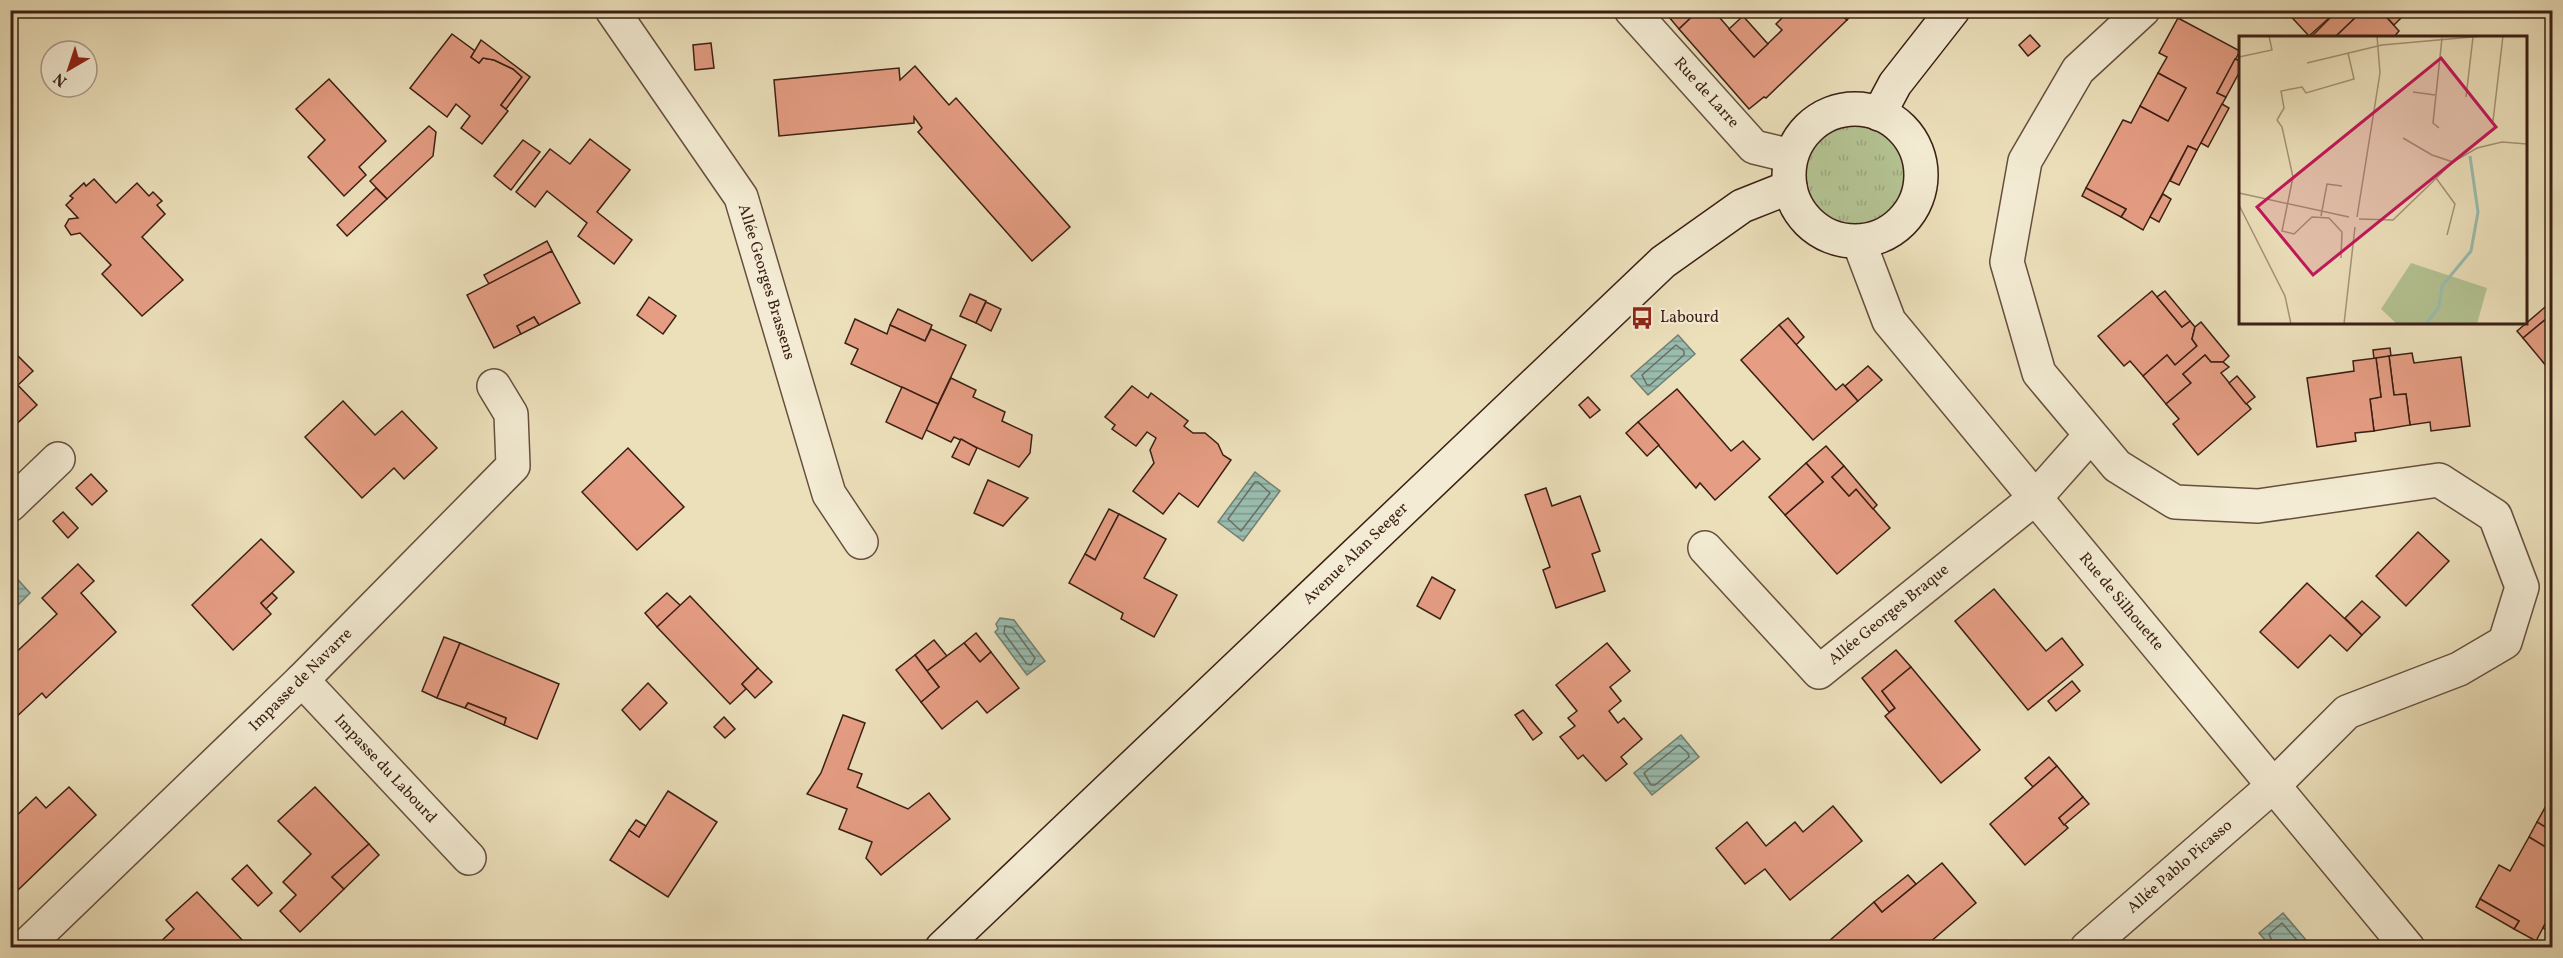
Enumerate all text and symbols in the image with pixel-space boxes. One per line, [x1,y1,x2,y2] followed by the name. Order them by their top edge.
[2239,36,2527,324] inset map
[39,39,99,99] north arrow
[1668,53,1744,133] street label: Rue de Larre
[49,67,72,91] text: N
[732,201,800,363] street label: Allée Georges Brassens
[1629,305,1655,331] bus stop icon: Labourd
[1660,307,1719,329] place label: Labourd
[1298,498,1414,610] street label: Avenue Alan Seeger
[2073,548,2169,656] street label: Rue de Silhouette
[1824,559,1954,671] street label: Allée Georges Braque
[244,623,358,737] street label: Impasse de Navarre
[329,710,441,828] street label: Impasse du Labourd
[2123,815,2237,919] street label: Allée Pablo Picasso

